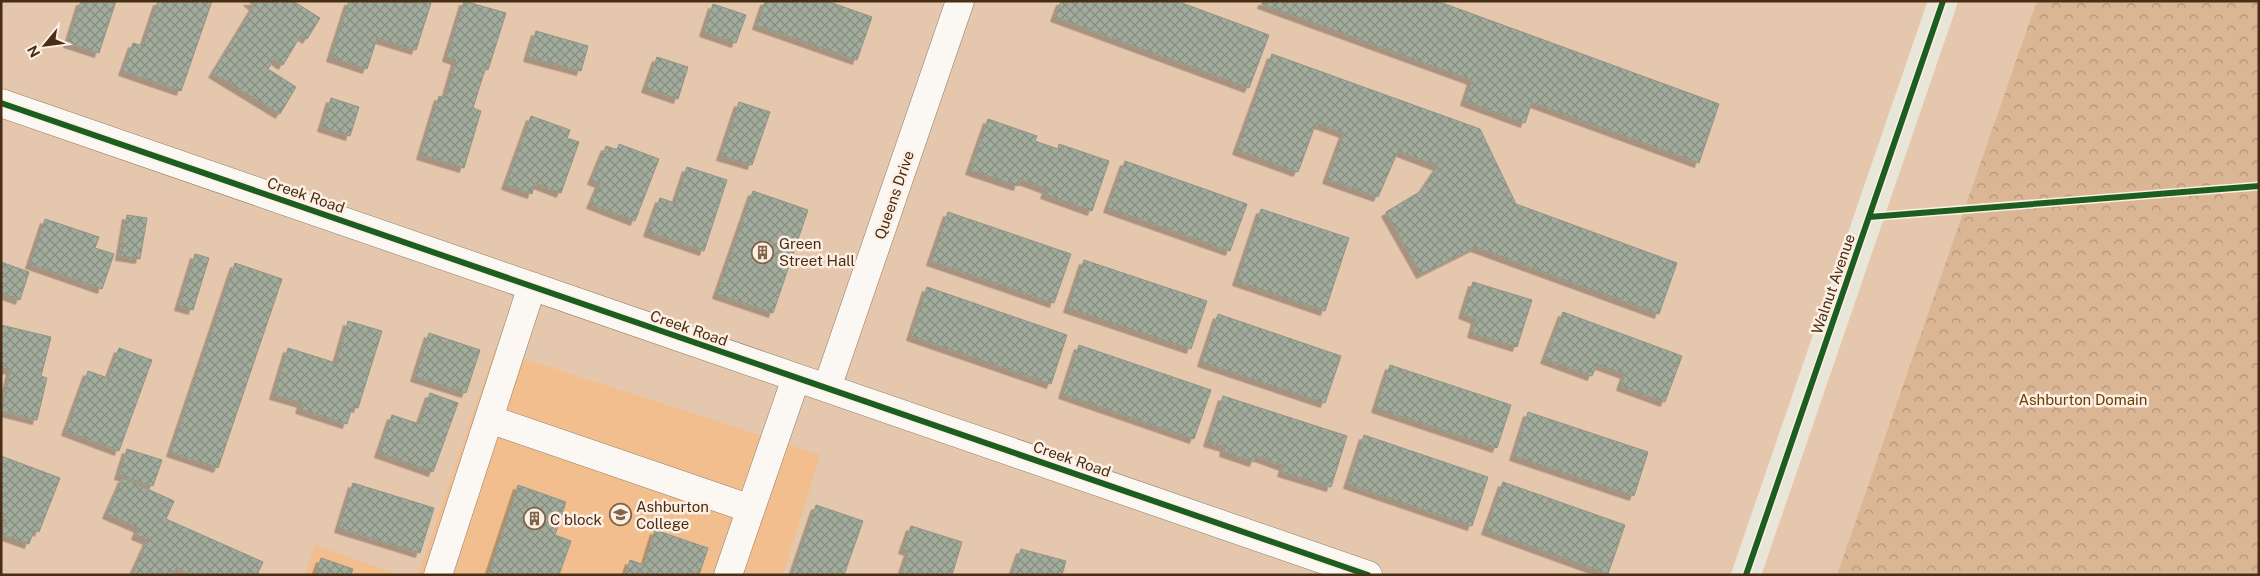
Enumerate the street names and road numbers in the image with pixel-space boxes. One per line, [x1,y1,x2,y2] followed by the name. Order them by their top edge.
[871,148,917,242] street label: Queens Drive
[265,174,347,216] street label: Creek Road
[1808,232,1858,336] street label: Walnut Avenue
[648,307,730,349] street label: Creek Road
[1031,438,1113,480] street label: Creek Road

